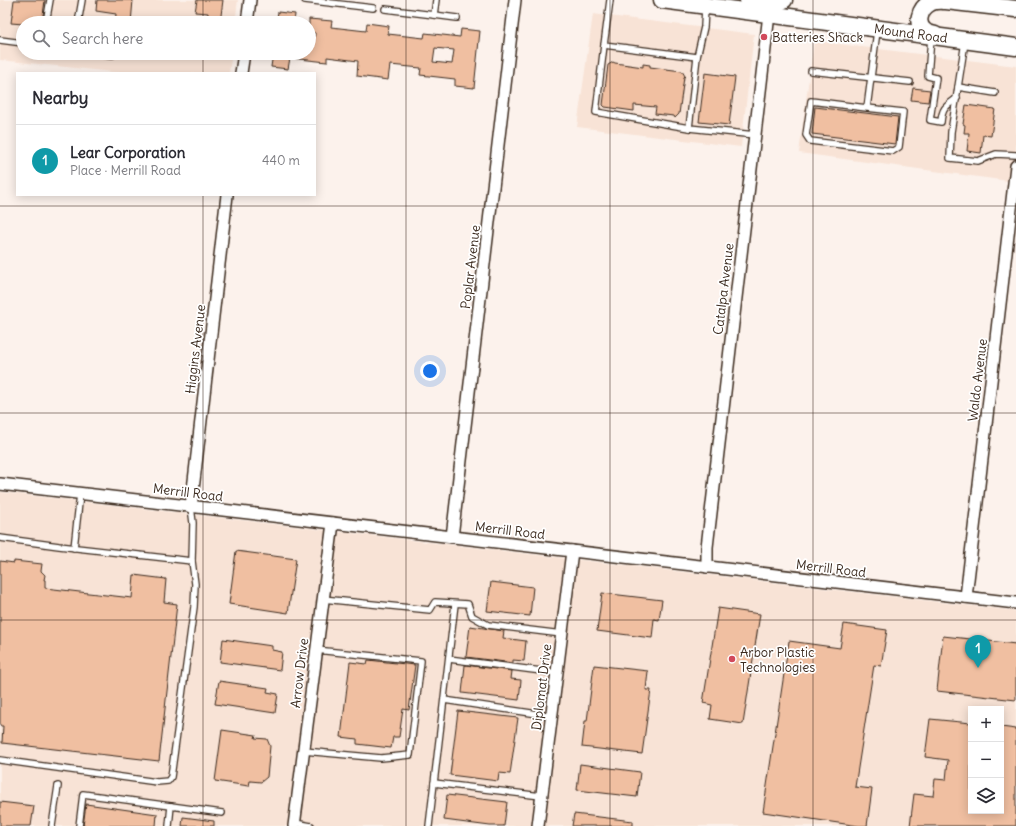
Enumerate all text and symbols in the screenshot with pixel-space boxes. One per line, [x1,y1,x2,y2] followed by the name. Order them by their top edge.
[16,16,316,60] search box
[873,20,949,47] street label: Mound Road
[30,27,52,49] icon: search
[62,29,143,48] text: Search here
[772,29,864,46] place label: Batteries Shack
[759,32,769,42] marker: Batteries Shack
[32,87,88,109] text: Nearby
[70,143,185,162] text: Lear Corporation
[42,152,48,169] text: 1
[262,152,300,169] text: 440 m
[70,162,181,179] text: Place · Merrill Road
[457,224,484,310] street label: Poplar Avenue
[709,242,738,336] street label: Catalpa Avenue
[182,303,209,395] street label: Higgins Avenue
[964,338,991,422] street label: Waldo Avenue
[420,361,440,381] your location
[152,480,224,505] street label: Merrill Road
[474,518,546,543] street label: Merrill Road
[795,556,867,581] street label: Merrill Road
[965,635,991,668] pin: 1
[287,637,312,709] street label: Arrow Drive
[528,643,555,731] street label: Diplomat Drive
[740,644,815,676] place label: Arbor Plastic Technologies
[727,654,737,664] marker: Arbor Plastic Technologies
[968,706,1004,814] map controls
[968,706,1004,742] button: +
[968,742,1004,778] button: −
[968,778,1004,814] button: layers

